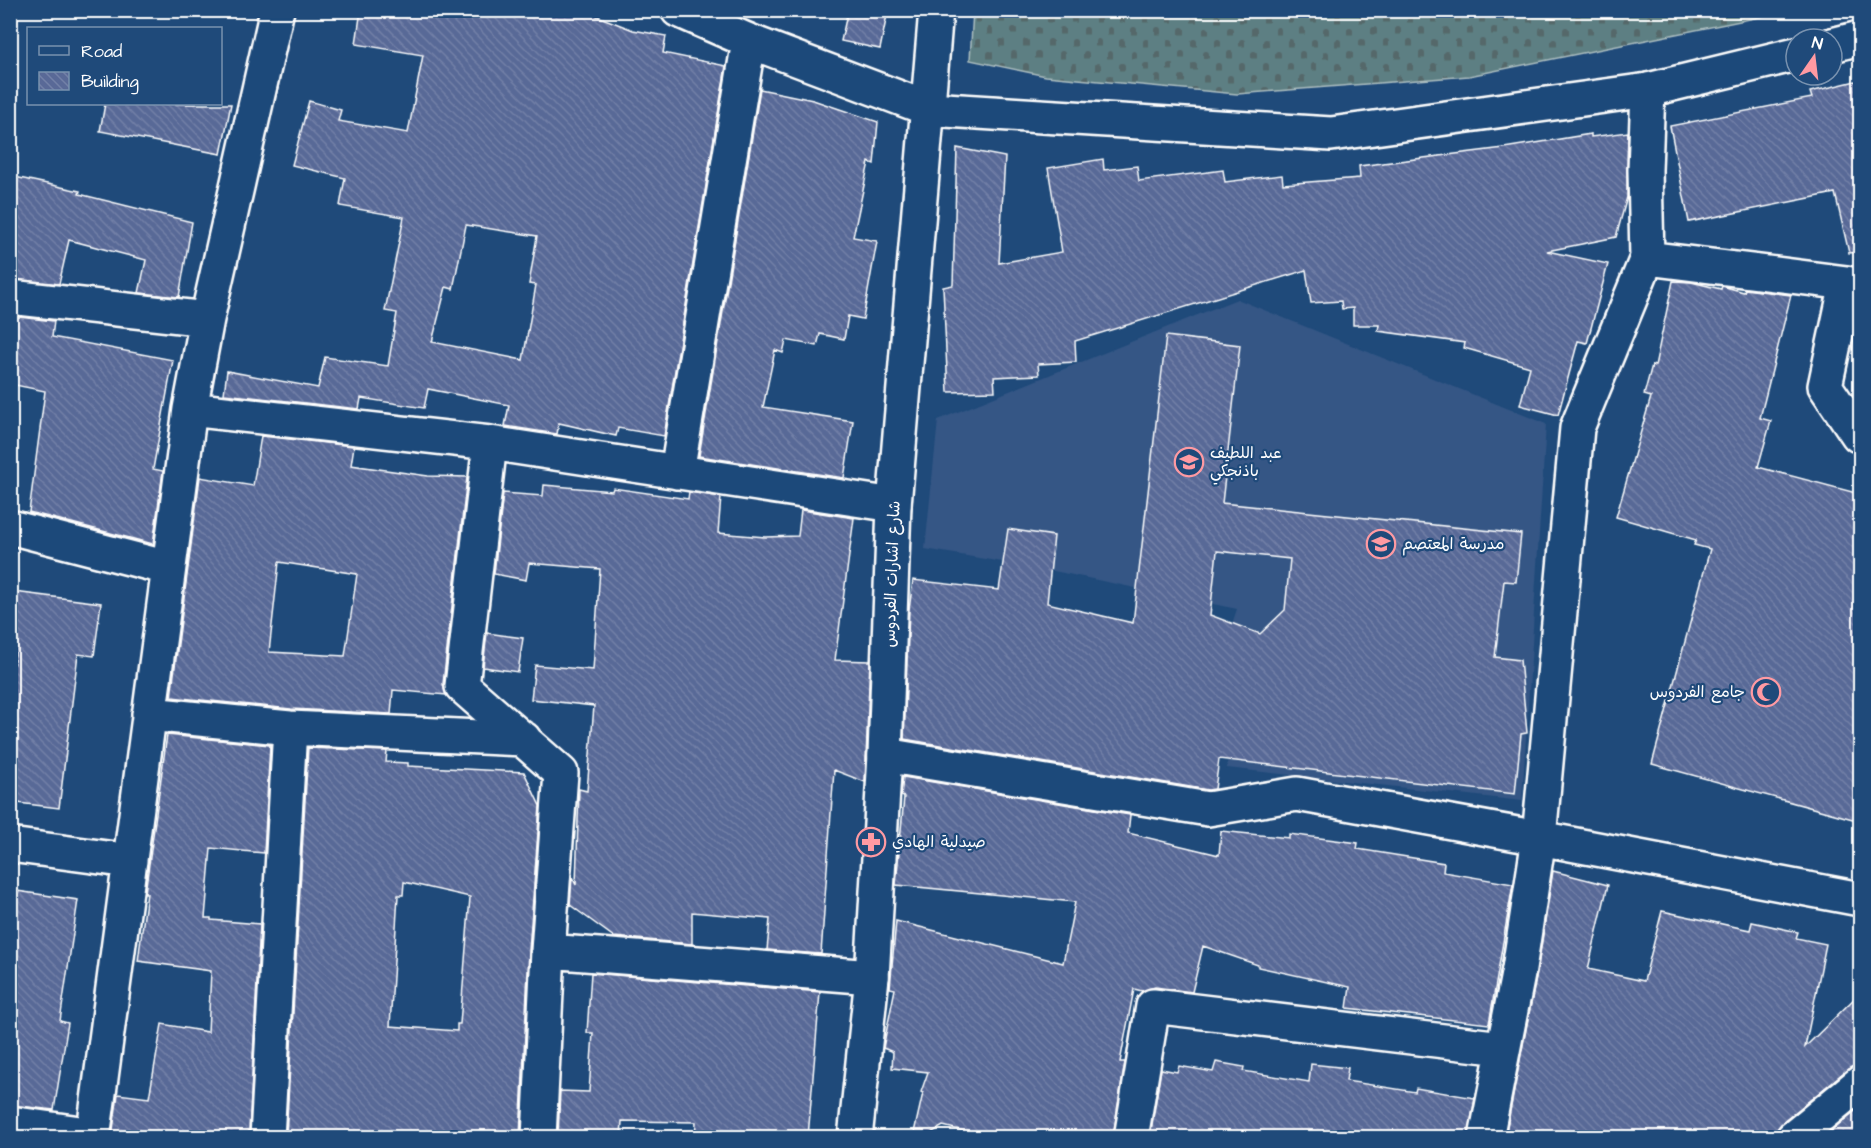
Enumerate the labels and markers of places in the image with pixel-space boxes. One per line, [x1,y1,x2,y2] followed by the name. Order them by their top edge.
[1210,442,1282,485] place label: عبد اللطيف باذنجكي
[1173,446,1205,478] school or university icon: عبد اللطيف باذنجكي
[1365,528,1397,560] school or university icon: مدرسة المعتصم
[1402,533,1504,556] place label: مدرسة المعتصم
[1750,676,1782,708] mosque icon: جامع الفردوس
[1650,681,1745,703] place label: جامع الفردوس
[855,826,887,858] pharmacy icon: صيدلية الهادي
[892,831,986,853] place label: صيدلية الهادي

